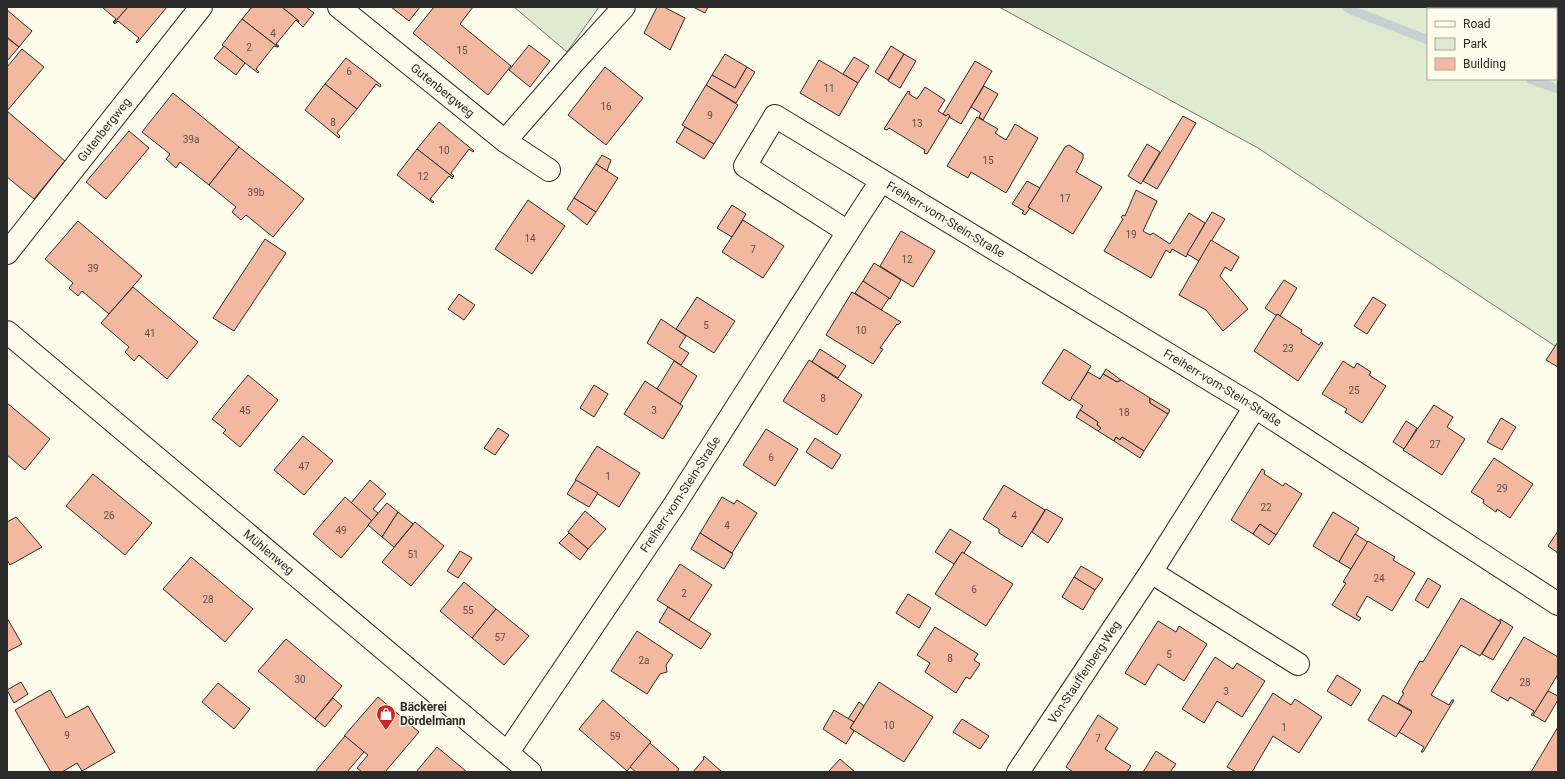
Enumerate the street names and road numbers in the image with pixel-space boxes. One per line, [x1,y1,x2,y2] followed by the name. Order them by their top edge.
[408,61,477,120] street label: Gutenbergweg
[75,95,134,165] street label: Gutenbergweg
[884,178,1007,261] street label: Freiherr-vom-Stein-Straße
[1161,346,1284,429] street label: Freiherr-vom-Stein-Straße
[637,434,723,555] street label: Freiherr-vom-Stein-Straße
[241,527,297,577] street label: Mühlenweg
[1045,618,1124,726] street label: Von-Stauffenberg-Weg

